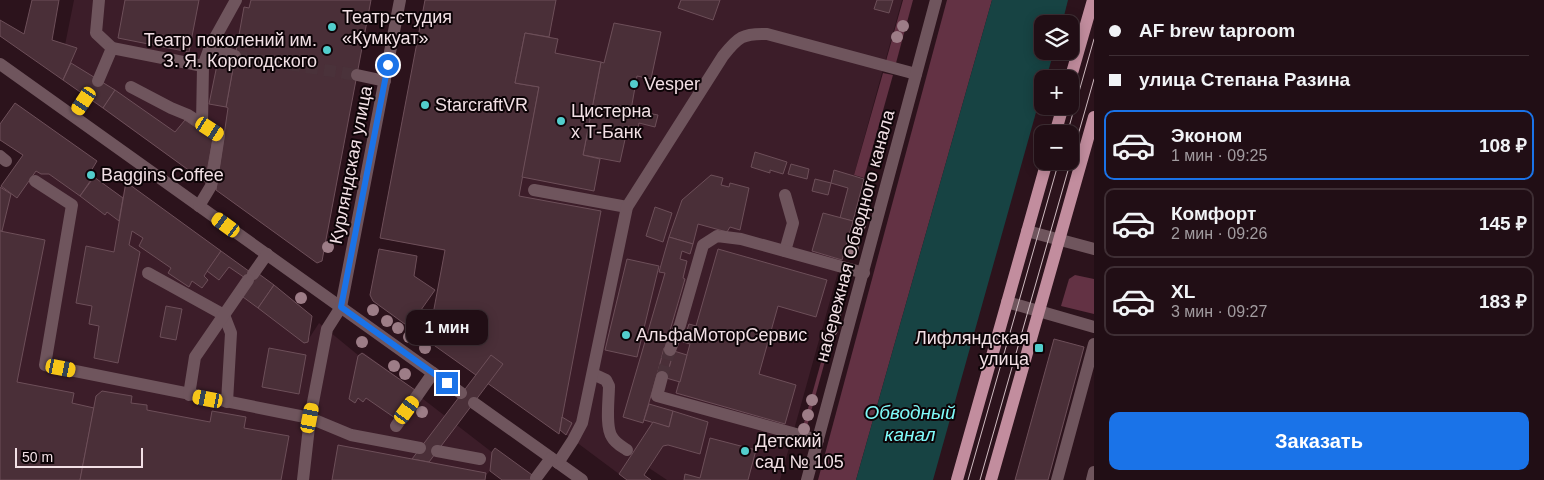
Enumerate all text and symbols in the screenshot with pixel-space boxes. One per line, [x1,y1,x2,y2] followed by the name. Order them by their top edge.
[342,7,452,48] place label: Театр-студия «Кумкуат»
[1034,15,1079,170] map controls
[1034,15,1079,60] button: layers
[1139,20,1295,41] text: AF brew taproom
[326,21,338,33] marker: Театр-студия «Кумкуат»
[144,30,317,71] place label: Театр поколений им. З. Я. Корогодского
[321,44,333,56] marker: Театр поколений им. З. Я. Корогодского
[377,54,399,76] route start
[1139,69,1350,90] text: улица Степана Разина
[1034,70,1079,115] button: +
[644,74,700,94] place label: Vesper
[628,78,640,90] marker: Vesper
[326,83,376,246] street label: Курляндская улица
[69,84,98,118] car
[435,95,528,115] place label: StarcraftVR
[419,99,431,111] marker: StarcraftVR
[571,101,652,142] place label: Цистерна х Т-Банк
[812,107,899,364] street label: набережная Обводного канала
[193,115,226,143] car
[555,115,567,127] marker: Цистерна х Т-Банк
[1111,123,1156,168] icon: car
[1034,125,1079,170] button: −
[1171,125,1242,146] text: Эконом
[1479,135,1527,156] text: 108 ₽
[1171,147,1267,164] text: 1 мин · 09:25
[101,165,224,185] place label: Baggins Coffee
[85,169,97,181] marker: Baggins Coffee
[1111,201,1156,246] icon: car
[1171,203,1256,224] text: Комфорт
[209,210,242,240] car
[1479,213,1527,234] text: 145 ₽
[1171,225,1267,242] text: 2 мин · 09:26
[1111,279,1156,324] icon: car
[1171,281,1195,302] text: XL
[1479,291,1527,312] text: 183 ₽
[1171,303,1267,320] text: 3 мин · 09:27
[406,310,488,346] callout: 1 мин
[425,319,469,336] text: 1 мин
[636,325,807,345] place label: АльфаМоторСервис
[915,328,1030,369] place label: Лифляндская улица
[620,329,632,341] marker: АльфаМоторСервис
[1033,342,1045,354] marker: Лифляндская улица
[44,358,77,378] car
[436,372,458,394] route end
[191,389,224,409] car
[392,393,421,427] car
[299,402,320,434] car
[864,402,956,445] water label: Обводный канал
[1109,412,1529,470] button: Заказать
[755,431,844,472] place label: Детский сад № 105
[15,445,142,468] scale bar
[739,445,751,457] marker: Детский сад № 105
[22,449,53,465] text: 50 m

